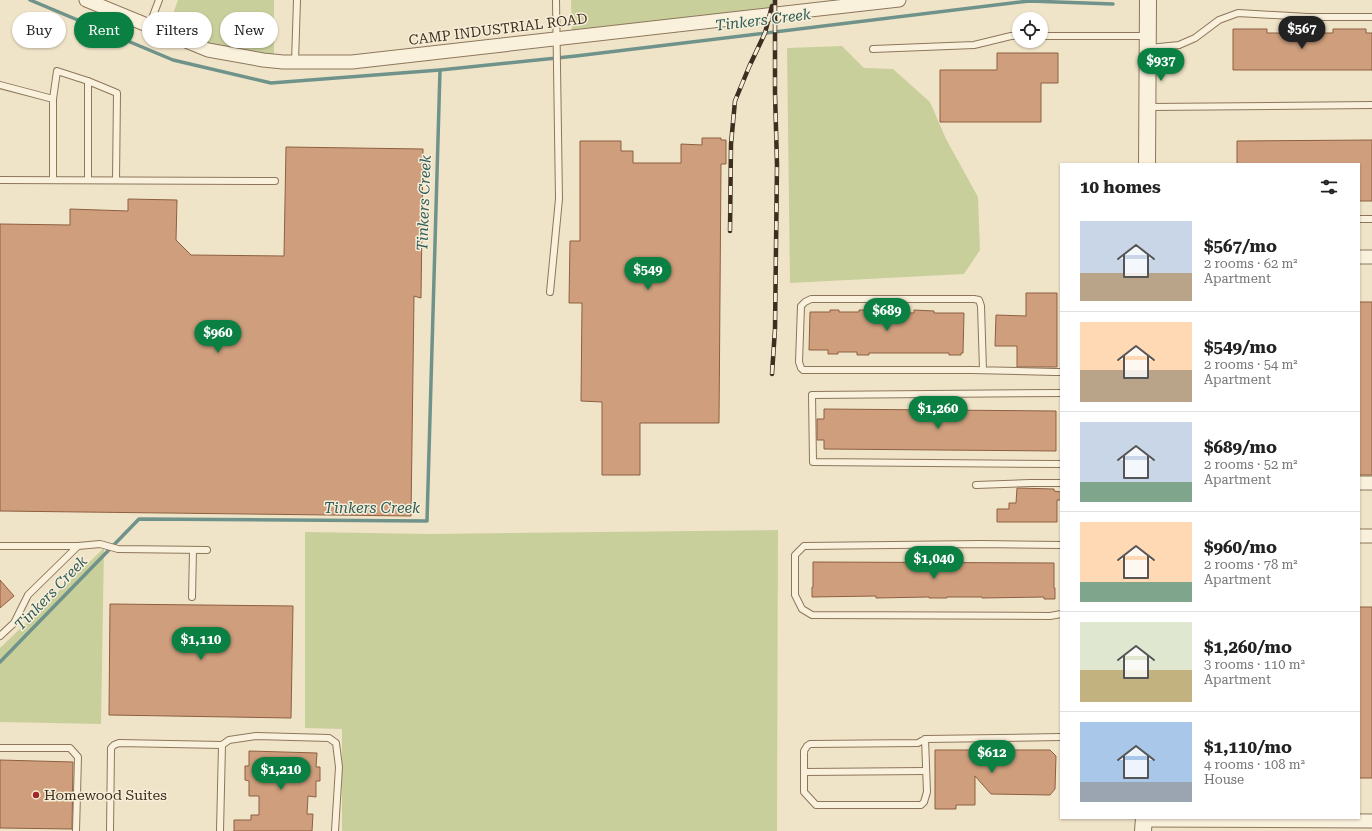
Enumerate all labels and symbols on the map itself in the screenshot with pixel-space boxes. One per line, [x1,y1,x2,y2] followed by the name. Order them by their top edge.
[714,5,813,35] water label: Tinkers Creek
[408,10,588,48] street label: CAMP INDUSTRIAL ROAD
[1278,16,1326,50] pin: $567
[1137,48,1185,82] pin: $937
[413,154,435,251] water label: Tinkers Creek
[624,257,672,291] pin: $549
[863,298,911,332] pin: $689
[194,320,242,354] pin: $960
[905,396,971,430] pin: $1,260
[324,499,421,517] water label: Tinkers Creek
[901,546,967,580] pin: $1,040
[11,551,92,634] water label: Tinkers Creek
[168,627,234,661] pin: $1,110
[968,740,1016,774] pin: $612
[248,757,314,791] pin: $1,210
[44,787,167,803] place label: Homewood Suites
[31,790,41,800] marker: Homewood Suites

